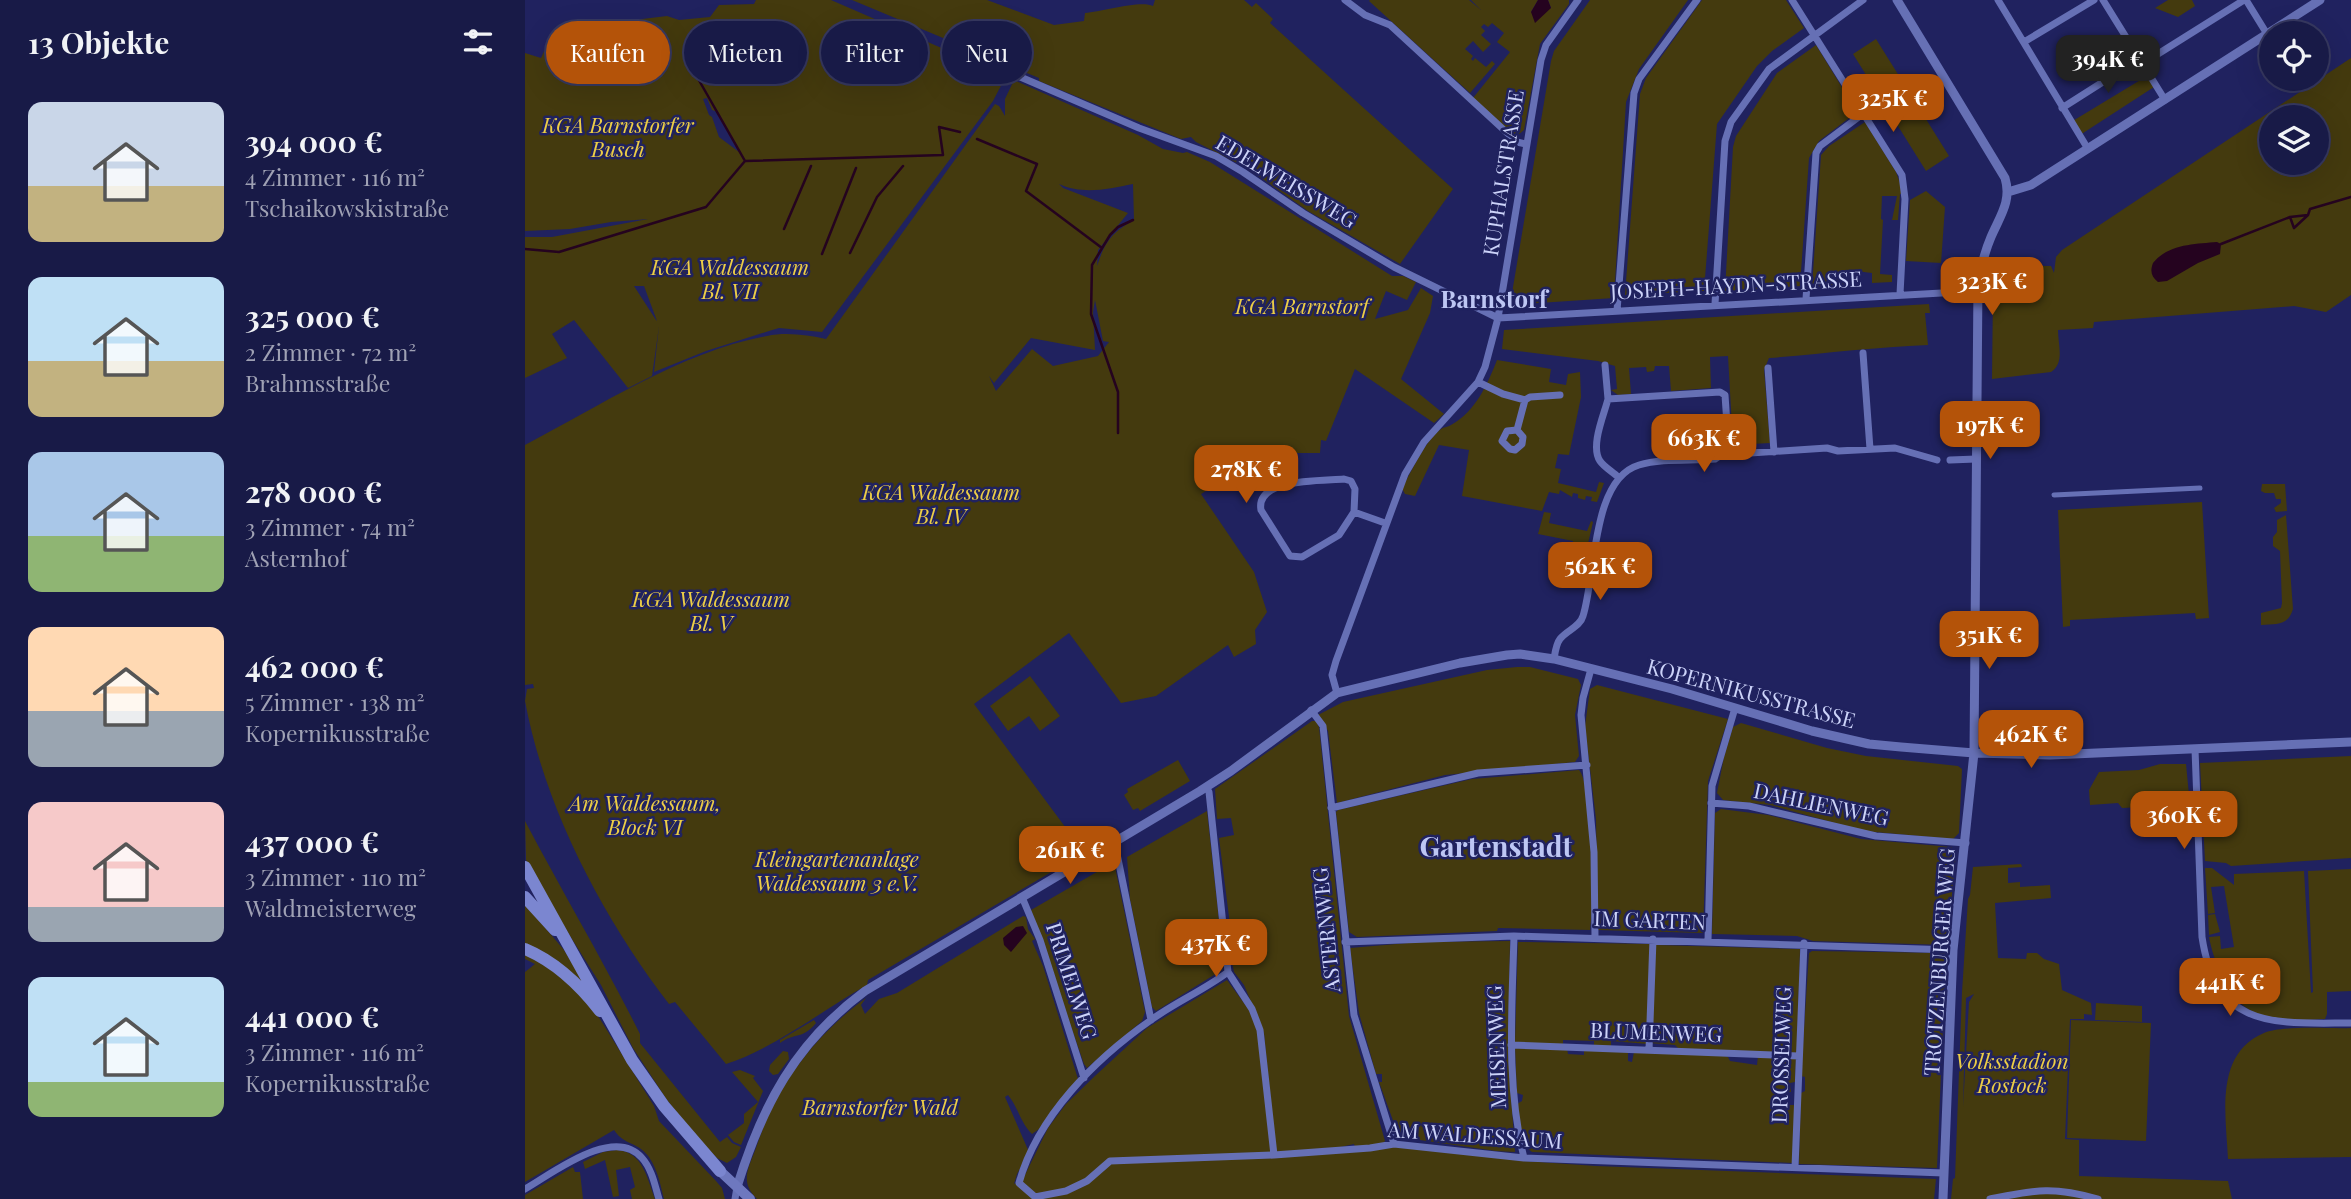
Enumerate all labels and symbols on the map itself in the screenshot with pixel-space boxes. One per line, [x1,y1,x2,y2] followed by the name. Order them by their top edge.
[2051,36,2165,95] pin: 394K €
[1836,74,1950,134] pin: 325K €
[1475,87,1529,258] street label: KUPHALSTRASSE
[541,110,695,162] park label: KGA Barnstorfer Busch
[1212,127,1363,233] street label: EDELWEISSWEG
[650,252,809,304] park label: KGA Waldessaum Bl. VII
[1935,258,2049,317] pin: 323K €
[1608,263,1862,305] street label: JOSEPH-HAYDN-STRASSE
[1440,282,1550,314] district label: Barnstorf
[1234,291,1373,319] park label: KGA Barnstorf
[1933,402,2047,461] pin: 197K €
[1647,414,1761,474] pin: 663K €
[1189,446,1303,505] pin: 278K €
[861,477,1020,529] park label: KGA Waldessaum Bl. IV
[1543,542,1657,602] pin: 562K €
[631,584,790,636] park label: KGA Waldessaum Bl. V
[1932,612,2046,671] pin: 351K €
[1644,651,1859,733] street label: KOPERNIKUSSTRASSE
[1974,710,2088,770] pin: 462K €
[1751,775,1892,831] street label: DAHLIENWEG
[567,788,721,840] park label: Am Waldessaum, Block VI
[2127,792,2241,851] pin: 360K €
[1013,826,1127,886] pin: 261K €
[1420,827,1573,864] district label: Gartenstadt
[754,844,919,896] park label: Kleingartenanlage Waldessaum 3 e.V.
[1916,847,1960,1077] street label: TROTZENBURGER WEG
[1305,866,1346,995] street label: ASTERNWEG
[1593,903,1707,935] street label: IM GARTEN
[1041,918,1105,1043] street label: PRIMELWEG
[1159,920,1273,979] pin: 437K €
[2173,958,2287,1018] pin: 441K €
[1479,985,1511,1109] street label: MEISENWEG
[1764,986,1796,1124] street label: DROSSELWEG
[1590,1015,1723,1047] street label: BLUMENWEG
[1955,1046,2069,1098] park label: Volksstadion Rostock
[801,1092,958,1120] park label: Barnstorfer Wald
[1386,1114,1563,1154] street label: AM WALDESSAUM

